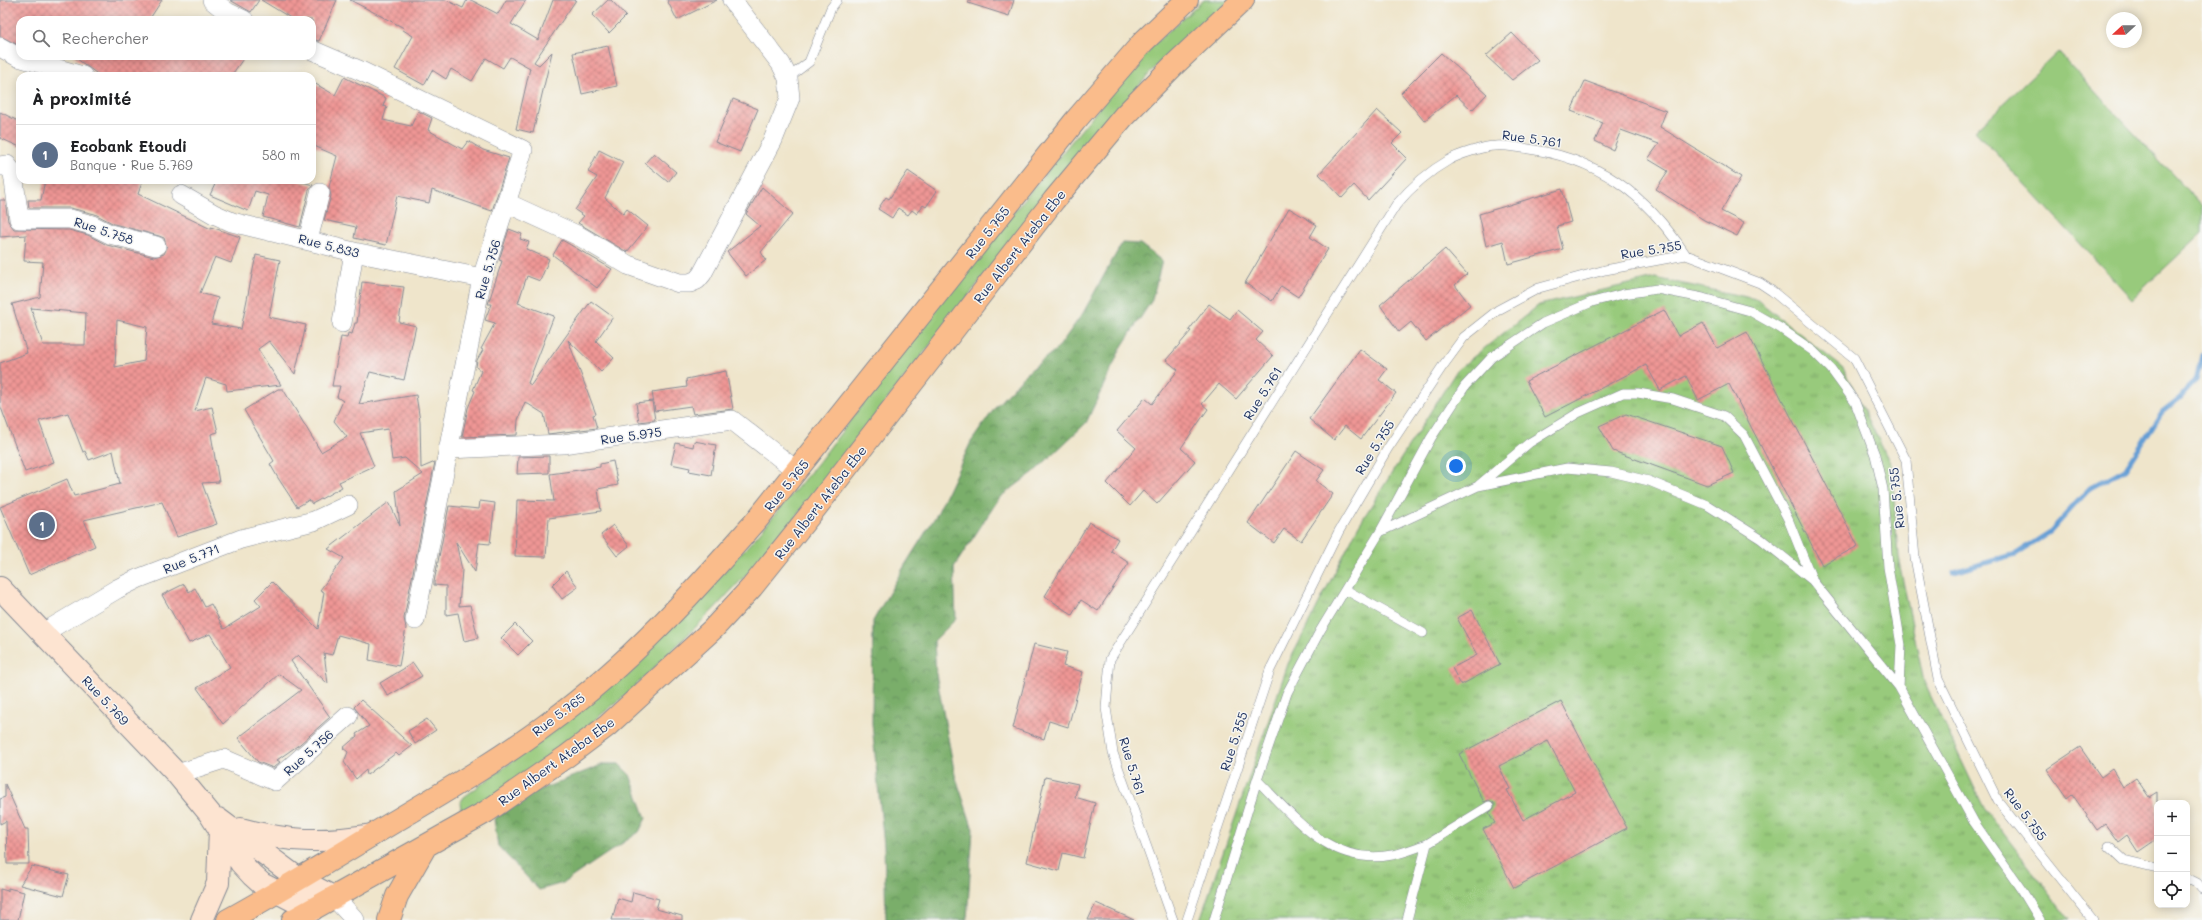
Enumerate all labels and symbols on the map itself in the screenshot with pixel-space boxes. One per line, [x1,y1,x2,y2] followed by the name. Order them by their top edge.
[2106,12,2142,48] north arrow
[1501,125,1563,151] street label: Rue 5.761
[969,186,1069,306] street label: Rue Albert Ateba Ebe
[961,202,1013,262] street label: Rue 5.765
[72,212,136,248] street label: Rue 5.758
[297,229,362,261] street label: Rue 5.833
[1619,236,1683,262] street label: Rue 5.755
[470,237,504,301] street label: Rue 5.756
[1239,363,1285,423] street label: Rue 5.761
[1351,416,1397,478] street label: Rue 5.755
[599,422,663,448] street label: Rue 5.975
[770,442,870,562] street label: Rue Albert Ateba Ebe
[760,456,812,514] street label: Rue 5.765
[1446,456,1466,476] your location
[1884,467,1908,529] street label: Rue 5.755
[29,510,55,540] pin: 1
[160,539,222,577] street label: Rue 5.771
[79,672,134,729] street label: Rue 5.769
[528,689,588,739] street label: Rue 5.765
[1215,709,1251,773] street label: Rue 5.755
[494,713,618,809] street label: Rue Albert Ateba Ebe
[279,725,337,779] street label: Rue 5.756
[1116,735,1150,797] street label: Rue 5.761
[2001,784,2051,844] street label: Rue 5.755

